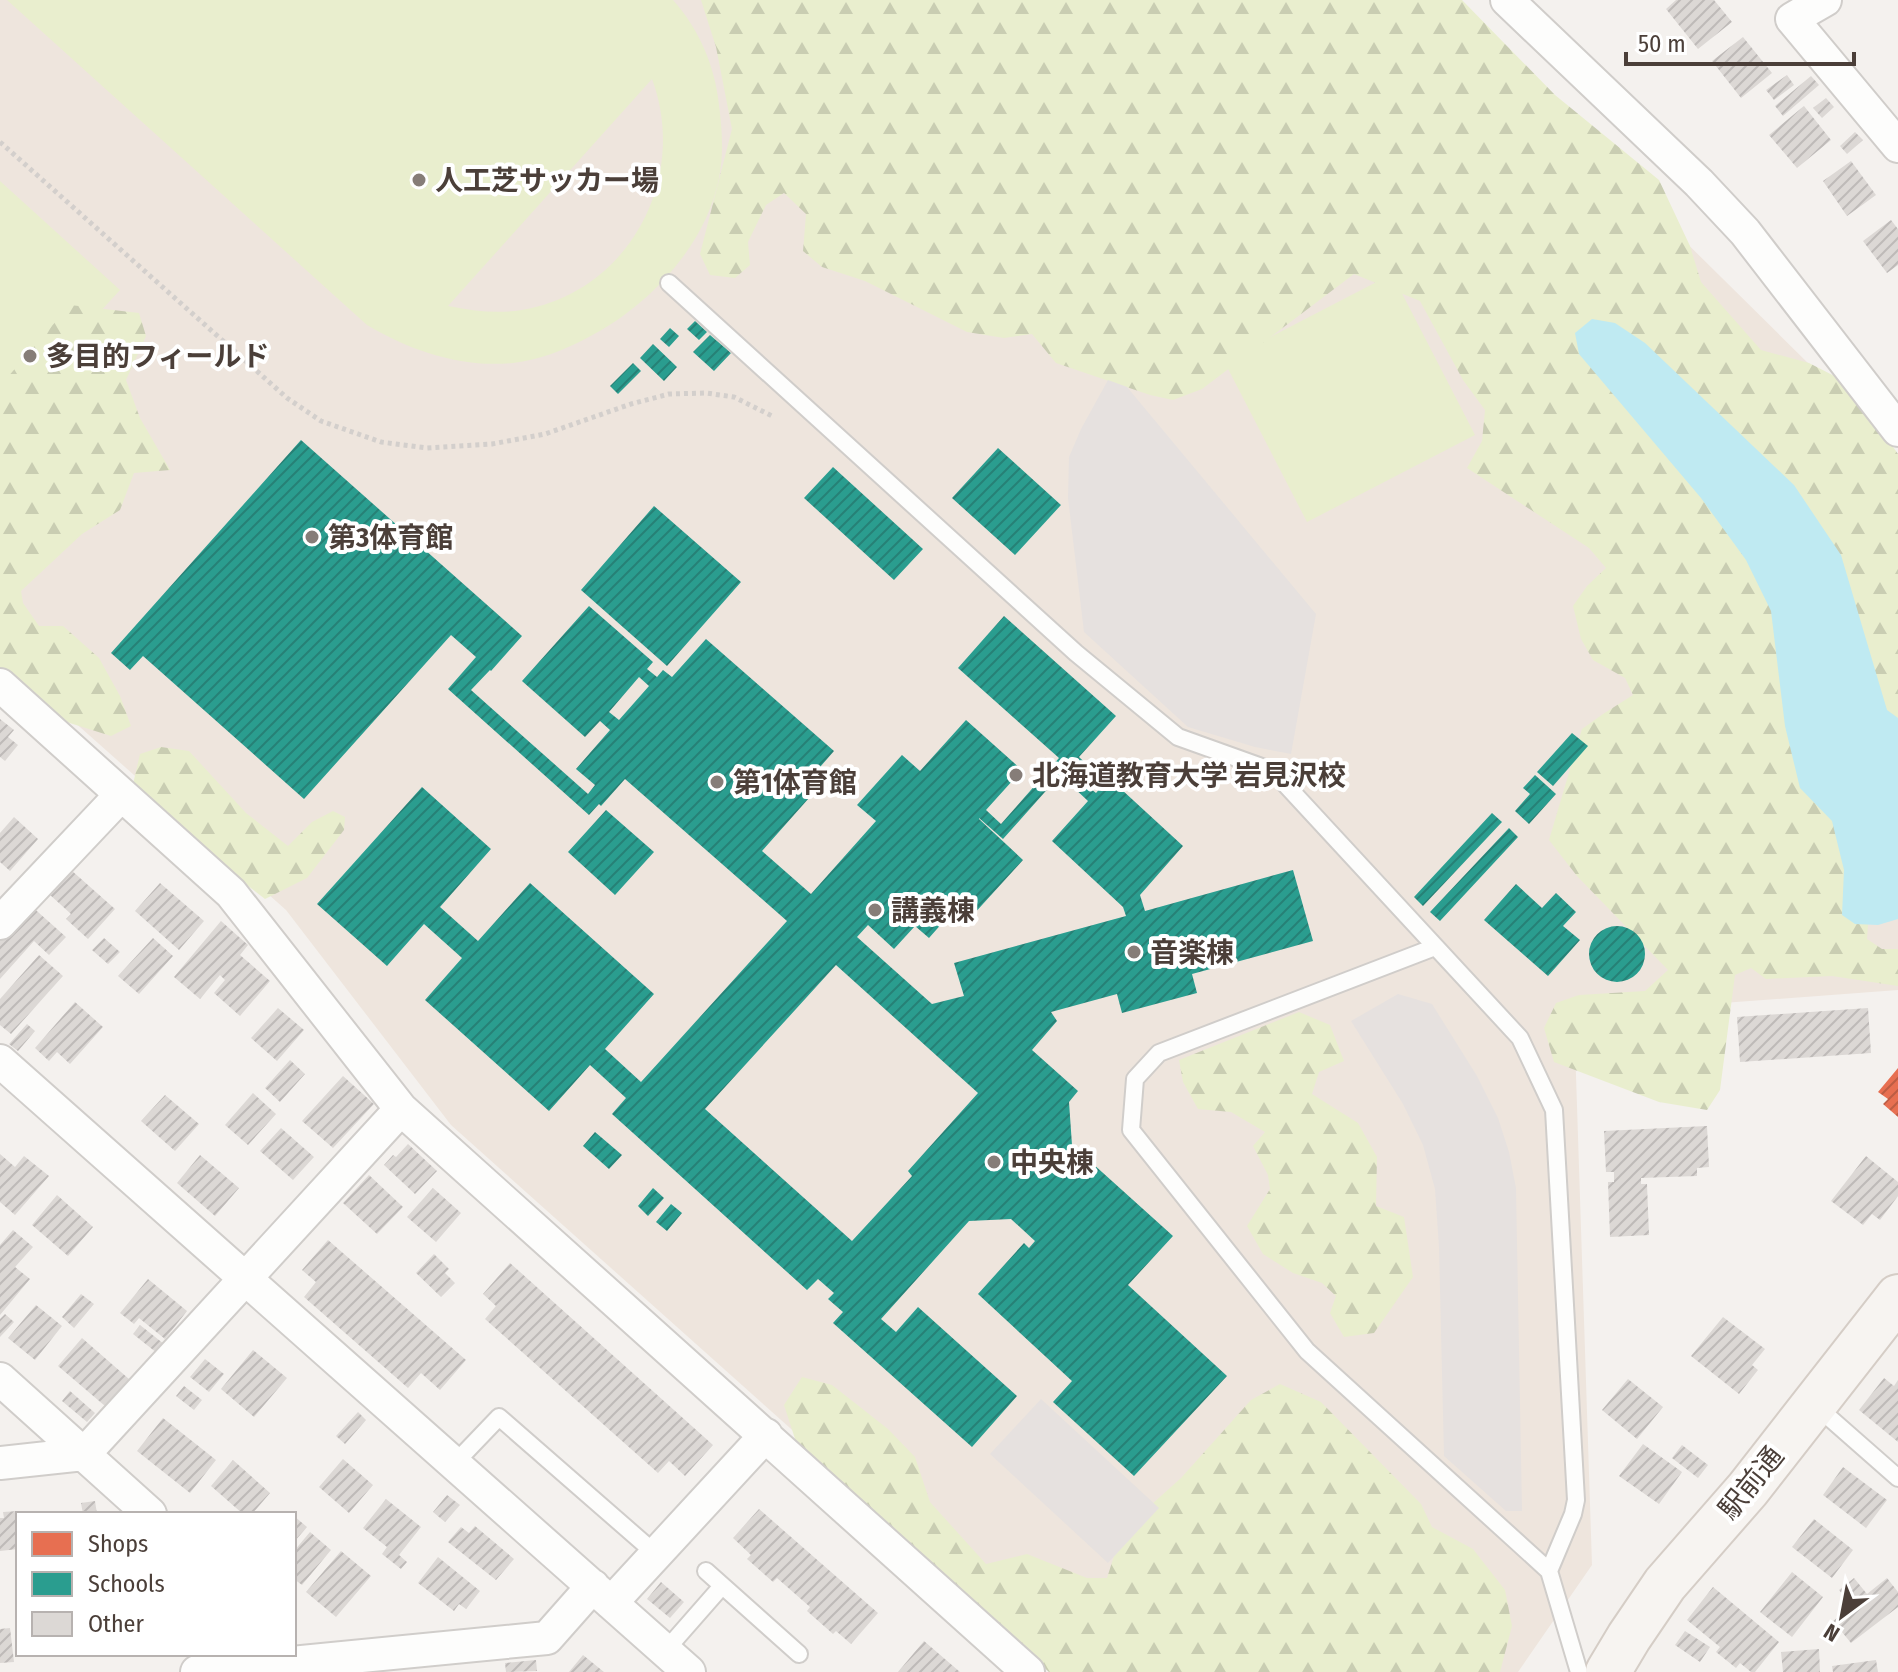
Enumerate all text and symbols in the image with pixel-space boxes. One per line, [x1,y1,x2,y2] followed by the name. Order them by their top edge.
[1626,16,1854,66] scale bar
[1638,30,1686,58] text: 50 m
[435,164,659,197] place label: 人工芝サッカー場
[410,171,428,189] marker: 人工芝サッカー場
[46,340,269,373] place label: 多目的フィールド
[21,347,39,365] marker: 多目的フィールド
[328,521,453,554] place label: 第3体育館
[303,528,321,546] marker: 第3体育館
[1032,759,1346,792] place label: 北海道教育大学 岩見沢校
[733,766,857,799] place label: 第1体育館
[1007,766,1025,784] marker: 北海道教育大学 岩見沢校
[708,773,726,791] marker: 第1体育館
[891,894,975,927] place label: 講義棟
[866,901,884,919] marker: 講義棟
[1150,936,1234,969] place label: 音楽棟
[1125,943,1143,961] marker: 音楽棟
[1010,1146,1094,1179] place label: 中央棟
[985,1153,1003,1171] marker: 中央棟
[1712,1440,1790,1526] street label: 駅前通
[16,1512,296,1656] legend
[88,1530,148,1558] text: Shops
[88,1570,165,1598] text: Schools
[1802,1576,1882,1656] north arrow
[88,1610,144,1638] text: Other
[1819,1618,1844,1647] text: N

